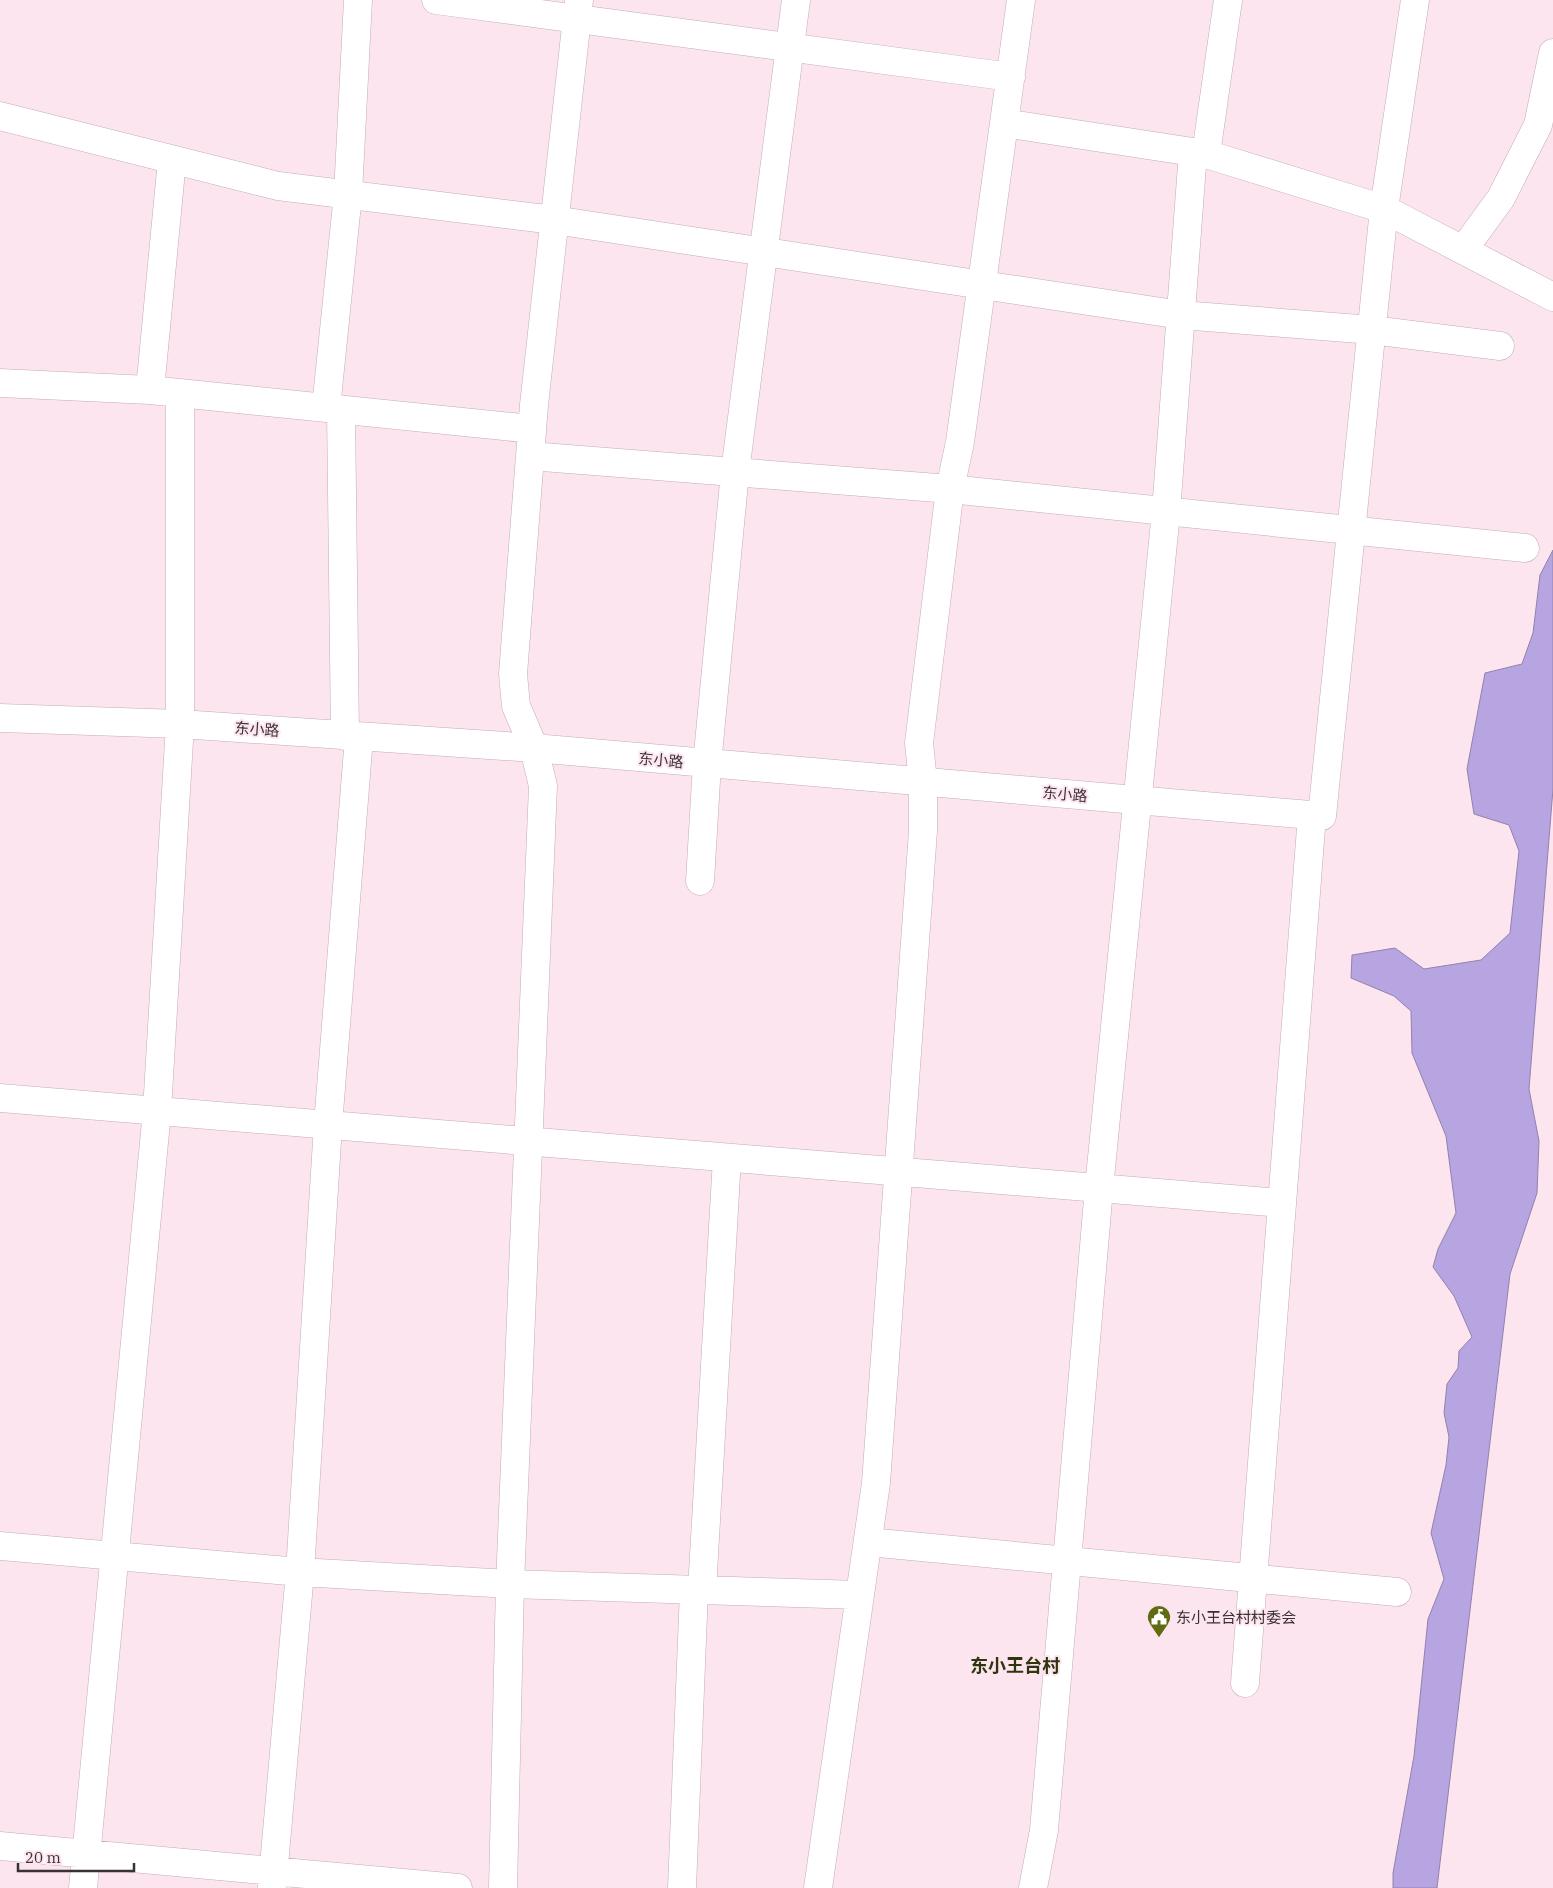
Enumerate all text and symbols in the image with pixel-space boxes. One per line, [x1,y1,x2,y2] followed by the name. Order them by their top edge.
[234,718,280,740] street label: 东小路
[638,749,684,771] street label: 东小路
[1042,783,1088,805] street label: 东小路
[1146,1604,1172,1638] public building icon: 东小王台村村委会
[1176,1608,1296,1627] place label: 东小王台村村委会
[970,1654,1060,1677] district label: 东小王台村
[18,1840,134,1872] scale bar
[25,1848,61,1867] text: 20 m

